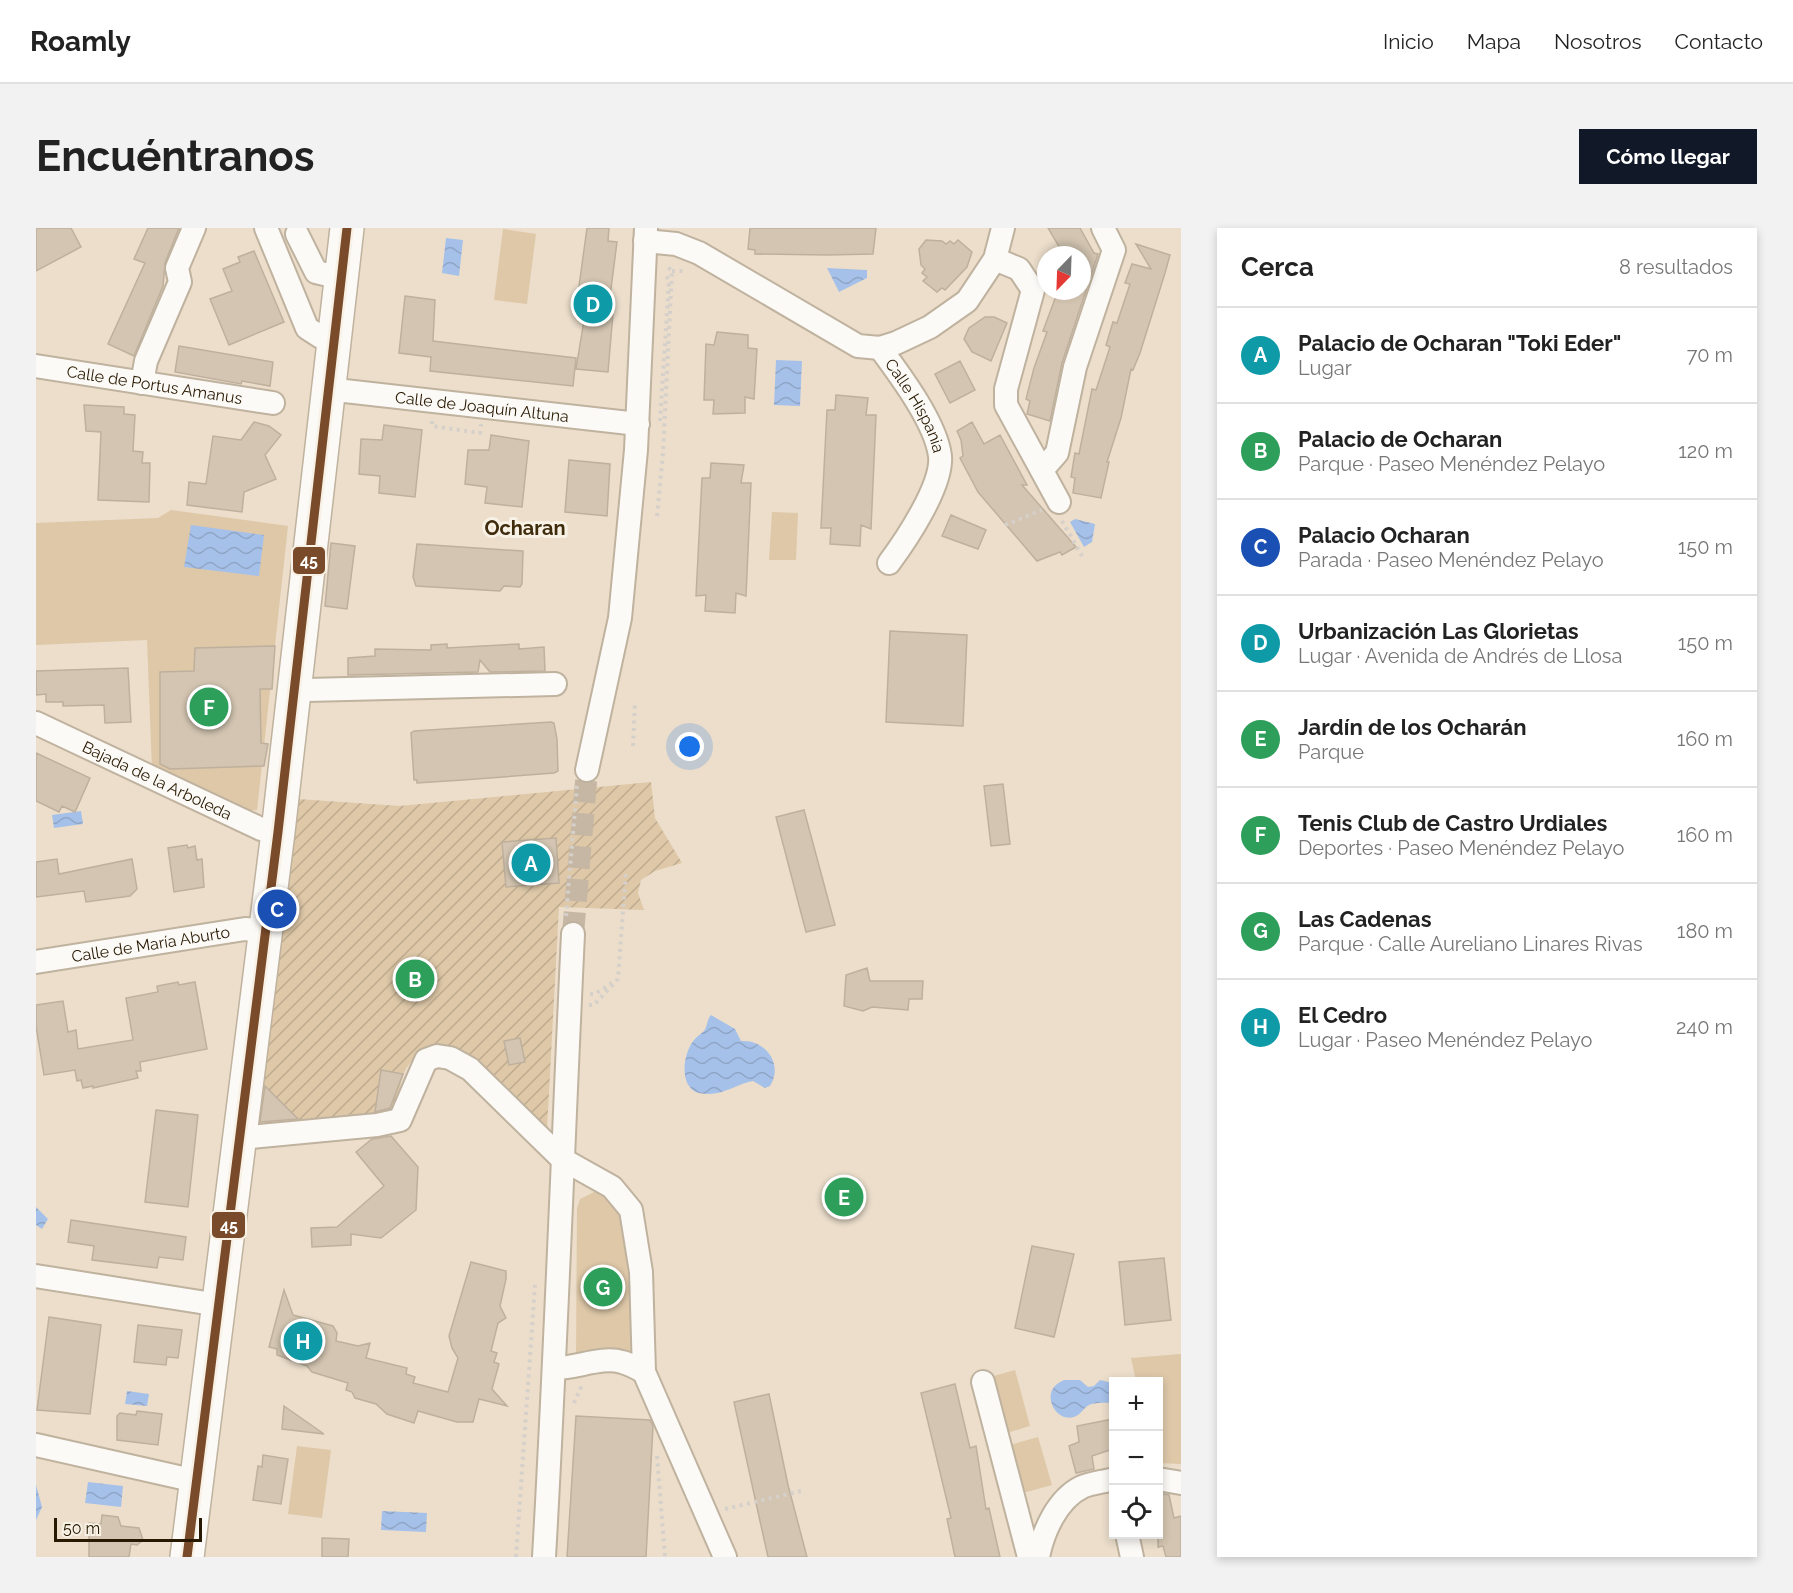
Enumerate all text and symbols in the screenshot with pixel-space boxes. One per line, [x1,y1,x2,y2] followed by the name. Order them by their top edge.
[30,25,131,58] text: Roamly
[1383,29,1434,54] text: Inicio
[1467,29,1521,54] text: Mapa
[1554,29,1642,54] text: Nosotros
[1675,29,1763,54] text: Contacto
[1579,129,1757,184] button: Cómo llegar
[36,132,315,181] text: Encuéntranos
[1037,246,1091,300] north arrow
[1241,252,1314,282] text: Cerca
[1619,255,1733,279] text: 8 resultados
[574,282,612,326] pin: D
[1298,330,1621,356] text: Palacio de Ocharan "Toki Eder"
[1254,343,1267,367] text: A
[1687,343,1733,367] text: 70 m
[881,355,949,454] street label: Calle Hispania
[1298,356,1352,380] text: Lugar
[65,361,244,408] street label: Calle de Portus Amanus
[394,387,570,426] street label: Calle de Joaquín Altuna
[1298,426,1502,452] text: Palacio de Ocharan
[1254,439,1267,463] text: B
[1678,439,1733,463] text: 120 m
[1298,452,1605,476] text: Parque · Paseo Menéndez Pelayo
[484,516,566,540] district label: Ocharan
[1298,522,1470,548] text: Palacio Ocharan
[1254,535,1267,559] text: C
[1678,535,1733,559] text: 150 m
[292,546,326,575] line badge: 45
[1298,548,1604,572] text: Parada · Paseo Menéndez Pelayo
[300,551,318,570] text: 45
[1298,618,1579,644] text: Urbanización Las Glorietas
[1253,631,1268,655] text: D
[1678,631,1733,655] text: 150 m
[1298,644,1622,668] text: Lugar · Avenida de Andrés de Llosa
[190,684,228,730] pin: F
[1298,714,1526,740] text: Jardín de los Ocharán
[1254,727,1267,751] text: E
[1677,727,1733,751] text: 160 m
[675,732,704,761] your location
[79,737,235,823] street label: Bajada de la Arboleda
[1298,740,1364,764] text: Parque
[1298,810,1607,836] text: Tenis Club de Castro Urdiales
[1255,823,1266,847] text: F
[1677,823,1733,847] text: 160 m
[1298,836,1624,860] text: Deportes · Paseo Menéndez Pelayo
[512,840,550,886] pin: A
[258,886,296,932] pin: C
[1298,906,1432,932] text: Las Cadenas
[1253,919,1268,943] text: G
[1677,919,1733,943] text: 180 m
[70,922,231,966] street label: Calle de María Aburto
[1298,932,1643,956] text: Parque · Calle Aureliano Linares Rivas
[396,956,434,1002] pin: B
[1298,1002,1387,1028] text: El Cedro
[1253,1015,1268,1039] text: H
[1676,1015,1733,1039] text: 240 m
[1298,1028,1592,1052] text: Lugar · Paseo Menéndez Pelayo
[824,1174,864,1220] pin: E
[211,1211,246,1239] line badge: 45
[220,1216,238,1235] text: 45
[584,1264,622,1310] pin: G
[284,1318,322,1364] pin: H
[1109,1377,1163,1539] map controls
[1109,1377,1163,1431] button: +
[1109,1431,1163,1485] button: −
[1109,1485,1163,1539] button: locate
[54,1515,202,1542] scale bar
[63,1519,100,1538] text: 50 m

